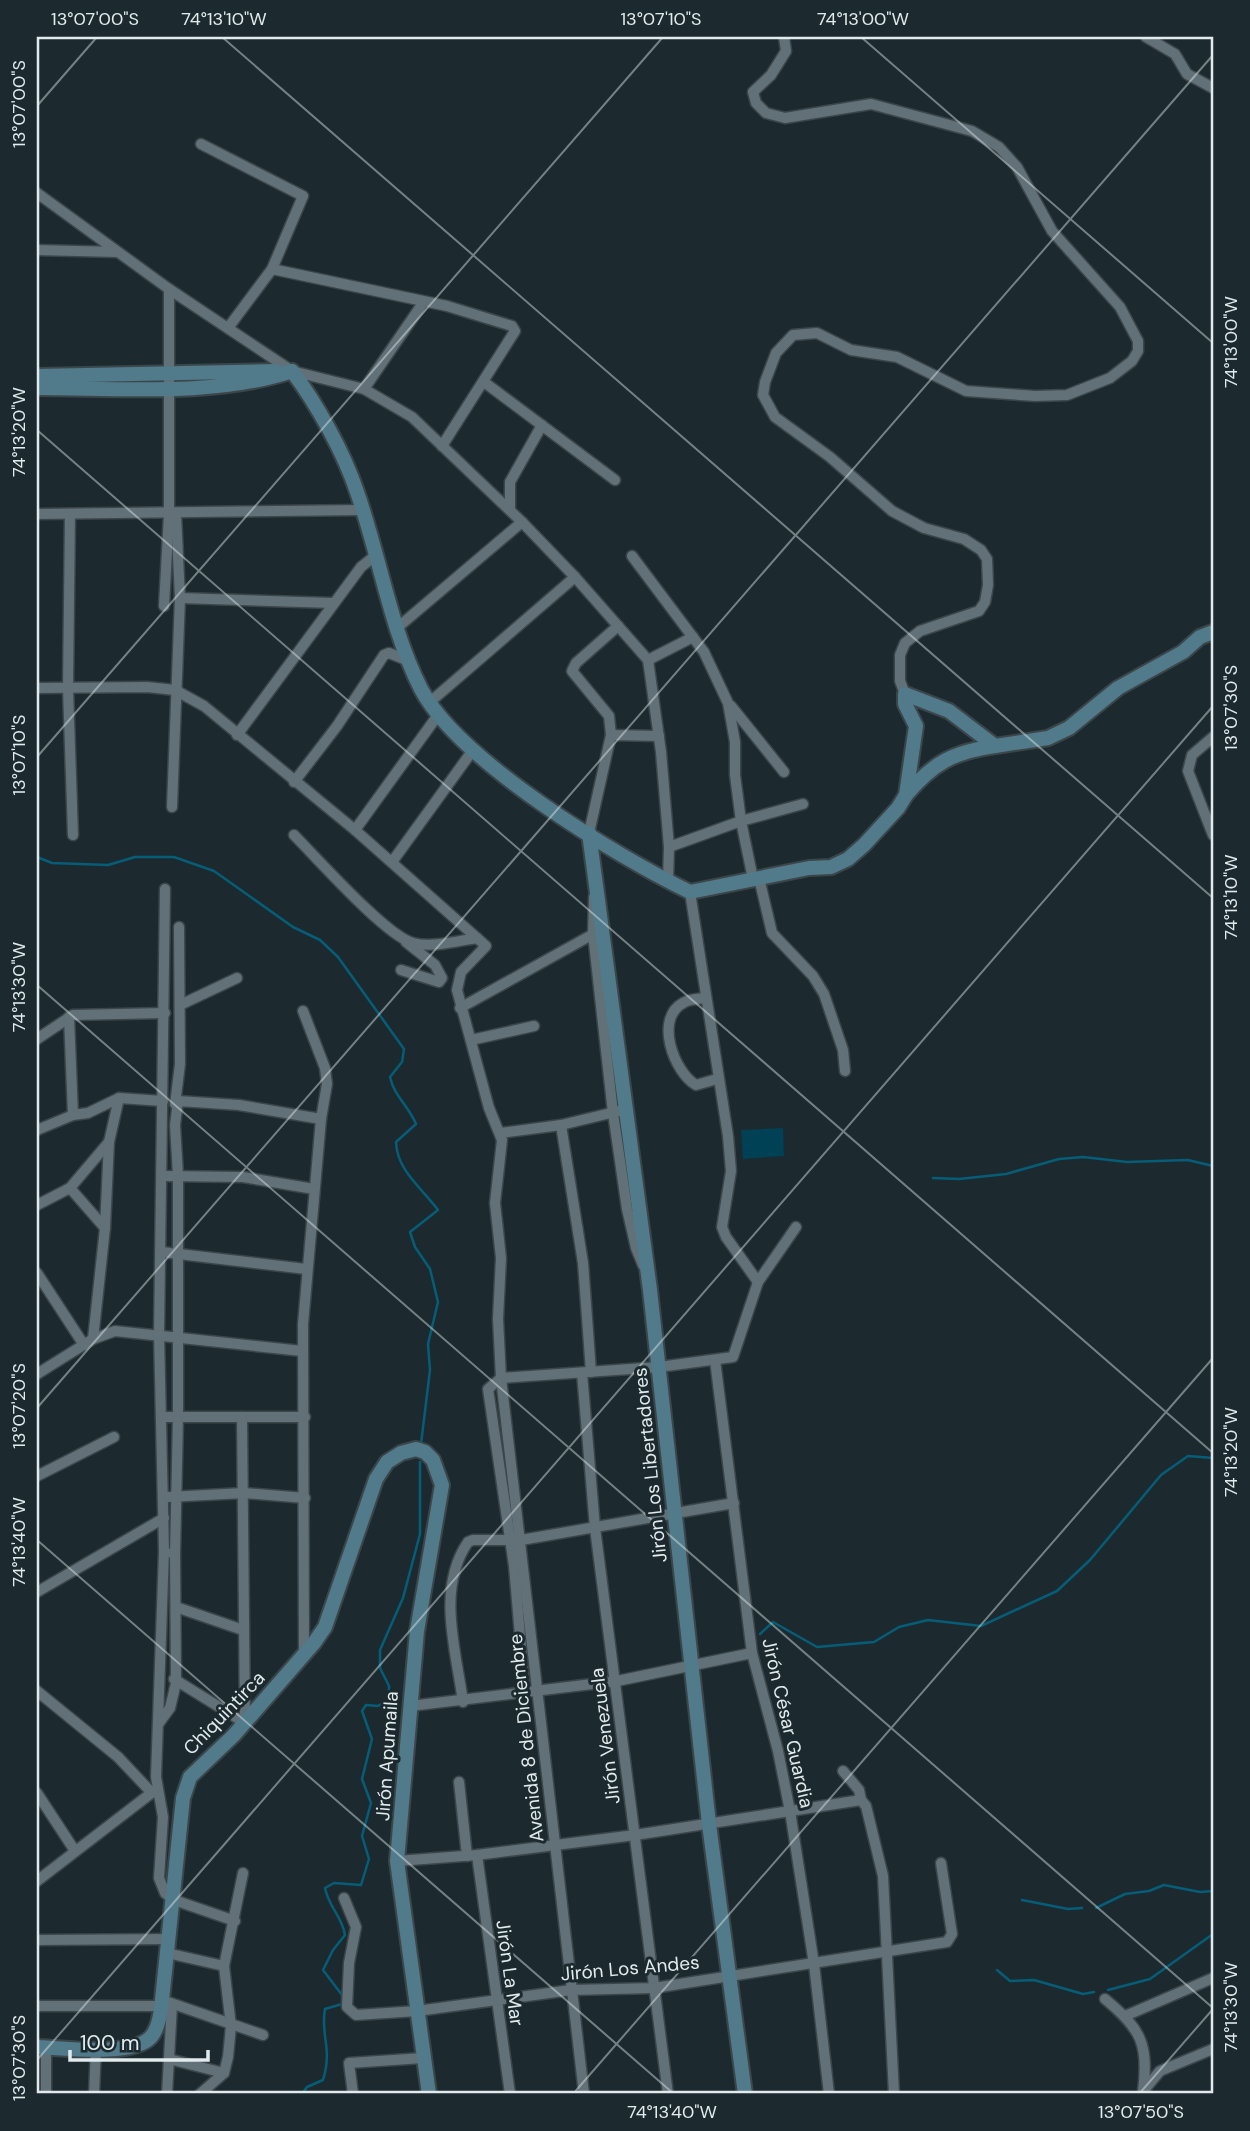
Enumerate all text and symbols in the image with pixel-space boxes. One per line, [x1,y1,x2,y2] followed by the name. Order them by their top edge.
[51,7,139,31] text: 13°07'00"S
[181,7,267,31] text: 74°13'10"W
[620,7,702,31] text: 13°07'10"S
[817,7,909,31] text: 74°13'00"W
[7,60,31,148] text: 13°07'00"S
[1219,296,1243,388] text: 74°13'00"W
[7,387,31,477] text: 74°13'20"W
[1219,665,1243,751] text: 13°07'30"S
[7,714,31,796] text: 13°07'10"S
[1219,854,1243,940] text: 74°13'10"W
[7,942,31,1032] text: 74°13'30"W
[7,1363,31,1449] text: 13°07'20"S
[627,1366,673,1564] street label: Jirón Los Libertadores
[1219,1407,1243,1497] text: 74°13'20"W
[7,1497,31,1587] text: 74°13'40"W
[503,1633,549,1843] street label: Avenida 8 de Diciembre
[756,1636,820,1810] street label: Jirón César Guardia
[178,1666,270,1760] street label: Chiquintirca
[584,1667,626,1805] street label: Jirón Venezuela
[370,1690,404,1822] street label: Jirón Apumaila
[490,1918,530,2028] street label: Jirón La Mar
[560,1949,700,1987] street label: Jirón Los Andes
[1219,1962,1243,2052] text: 74°13'30"W
[7,2015,31,2101] text: 13°07'30"S
[70,2019,208,2063] scale bar
[80,2029,140,2057] text: 100 m
[627,2100,717,2124] text: 74°13'40"W
[1098,2100,1184,2124] text: 13°07'50"S

